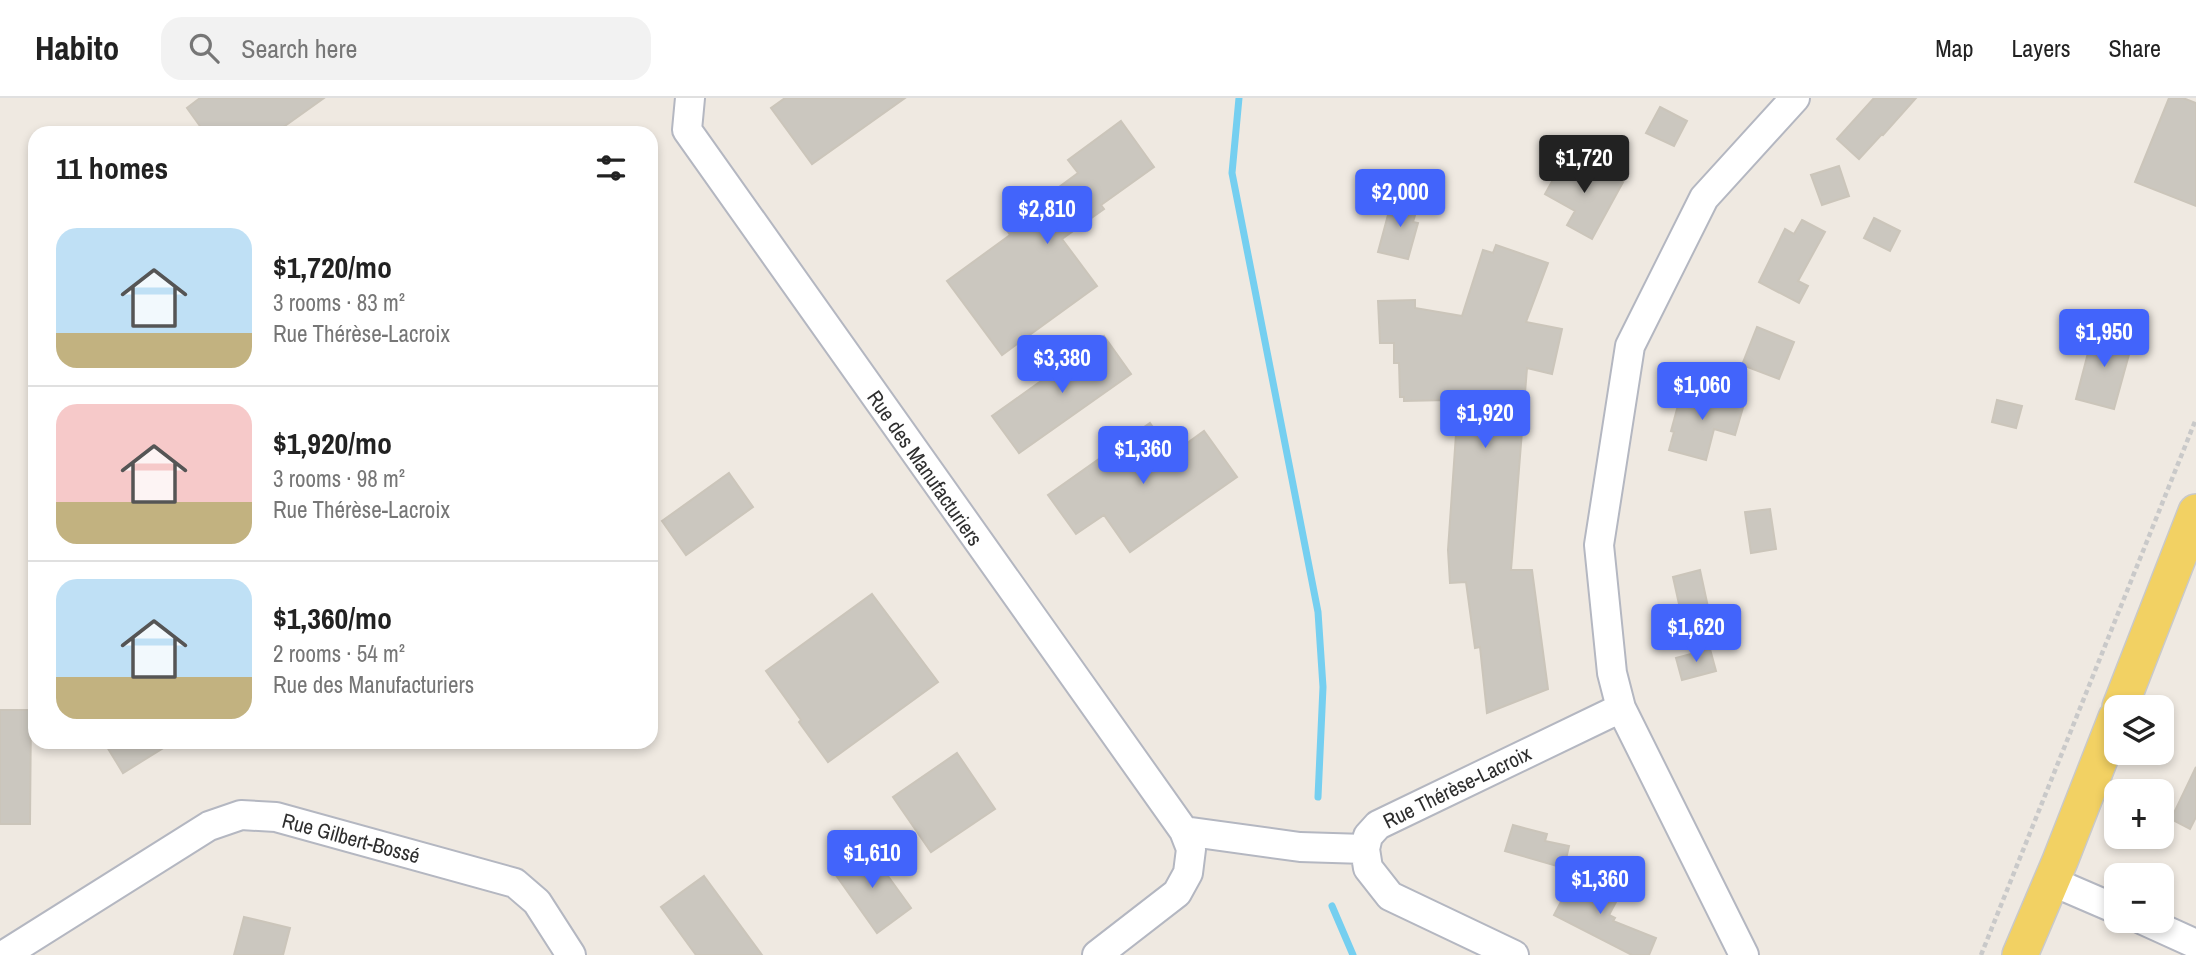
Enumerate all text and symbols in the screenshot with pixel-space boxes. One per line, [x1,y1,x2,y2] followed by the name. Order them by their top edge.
[161,17,651,80] search box
[35,26,119,70] text: Habito
[185,29,223,67] icon: search
[241,31,357,66] text: Search here
[1935,32,1973,64] text: Map
[2011,32,2070,64] text: Layers
[2108,32,2161,64] text: Share
[1527,136,1641,195] pin: $1,720
[1555,142,1613,173] text: $1,720
[56,148,168,188] text: 11 homes
[592,149,630,187] icon: filters
[1343,170,1457,229] pin: $2,000
[1371,176,1429,207] text: $2,000
[990,186,1104,246] pin: $2,810
[1018,193,1076,224] text: $2,810
[273,247,392,287] text: $1,720/mo
[112,256,196,340] icon: home
[273,287,405,318] text: 3 rooms · 83 m²
[2047,310,2161,369] pin: $1,950
[2075,316,2133,347] text: $1,950
[273,318,450,349] text: Rue Thérèse-Lacroix
[1005,336,1119,395] pin: $3,380
[1033,342,1091,373] text: $3,380
[1645,362,1759,422] pin: $1,060
[1673,369,1731,400] text: $1,060
[860,384,990,552] street label: Rue des Manufacturiers
[1428,390,1542,450] pin: $1,920
[1456,397,1514,428] text: $1,920
[273,423,392,463] text: $1,920/mo
[1086,426,1200,486] pin: $1,360
[112,432,196,516] icon: home
[1114,433,1172,464] text: $1,360
[273,463,405,494] text: 3 rooms · 98 m²
[273,494,450,525] text: Rue Thérèse-Lacroix
[273,598,392,638] text: $1,360/mo
[1639,604,1753,664] pin: $1,620
[112,607,196,691] icon: home
[1667,611,1725,642] text: $1,620
[273,638,405,669] text: 2 rooms · 54 m²
[273,669,474,700] text: Rue des Manufacturiers
[2104,695,2174,933] map controls
[2104,695,2174,765] button: layers
[1378,738,1536,835] street label: Rue Thérèse-Lacroix
[2104,779,2174,849] button: +
[279,806,423,870] street label: Rue Gilbert-Bossé
[815,830,929,890] pin: $1,610
[843,837,901,868] text: $1,610
[1543,856,1657,916] pin: $1,360
[1571,863,1629,894] text: $1,360
[2104,863,2174,933] button: −

